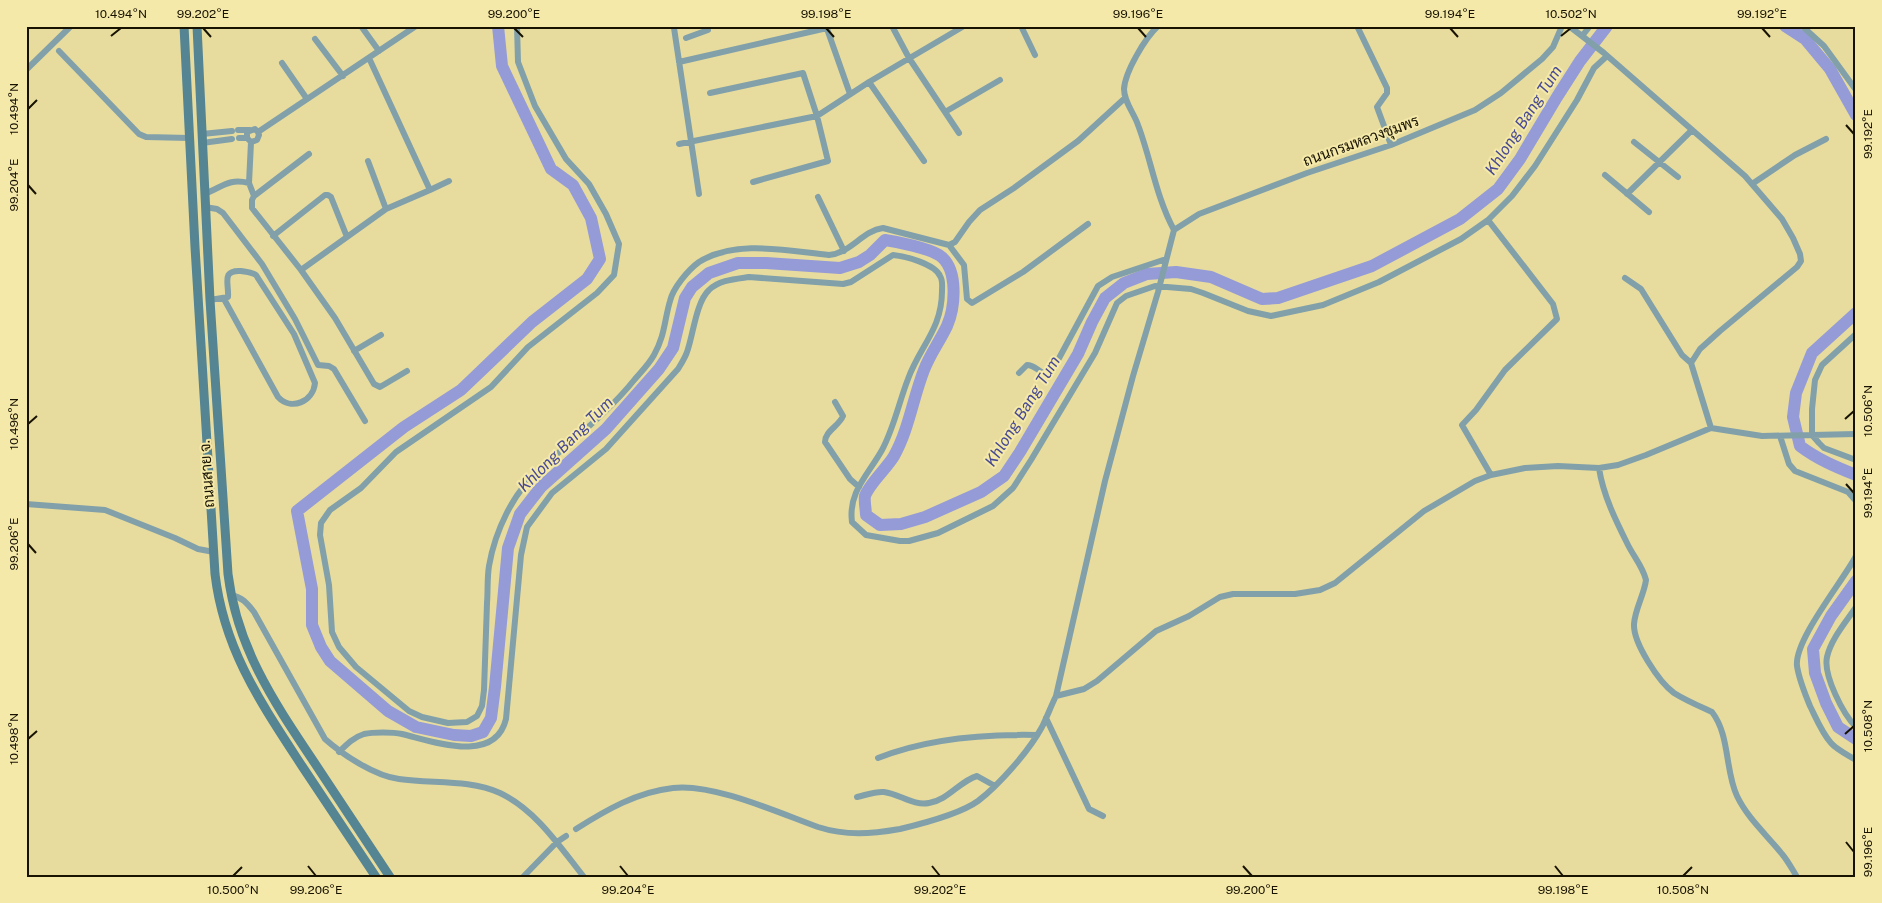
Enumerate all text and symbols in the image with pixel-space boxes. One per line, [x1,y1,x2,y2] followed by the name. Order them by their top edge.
[95,7,147,21] text: 10.494°N
[177,7,229,21] text: 99.202°E
[488,7,540,21] text: 99.200°E
[801,7,851,21] text: 99.198°E
[1113,7,1163,21] text: 99.196°E
[1425,7,1475,21] text: 99.194°E
[1545,7,1597,21] text: 10.502°N
[1737,7,1787,21] text: 99.192°E
[1481,62,1566,179] water label: Khlong Bang Tum
[7,83,21,135] text: 10.494°N
[1861,109,1875,159] text: 99.192°E
[1301,112,1422,172] street label: ถนนกรมหลวงชุมพร
[7,159,21,211] text: 99.204°E
[981,353,1064,470] water label: Khlong Bang Tum
[1861,385,1875,437] text: 10.506°N
[514,393,617,496] water label: Khlong Bang Tum
[7,398,21,450] text: 10.496°N
[196,440,217,508] street label: ถนนสาย จ.
[1861,468,1875,518] text: 99.194°E
[7,518,21,570] text: 99.206°E
[1861,700,1875,752] text: 10.508°N
[7,713,21,765] text: 10.498°N
[1861,827,1875,877] text: 99.196°E
[207,883,259,897] text: 10.500°N
[290,883,342,897] text: 99.206°E
[602,883,654,897] text: 99.204°E
[914,883,966,897] text: 99.202°E
[1226,883,1278,897] text: 99.200°E
[1538,883,1588,897] text: 99.198°E
[1657,883,1709,897] text: 10.508°N

